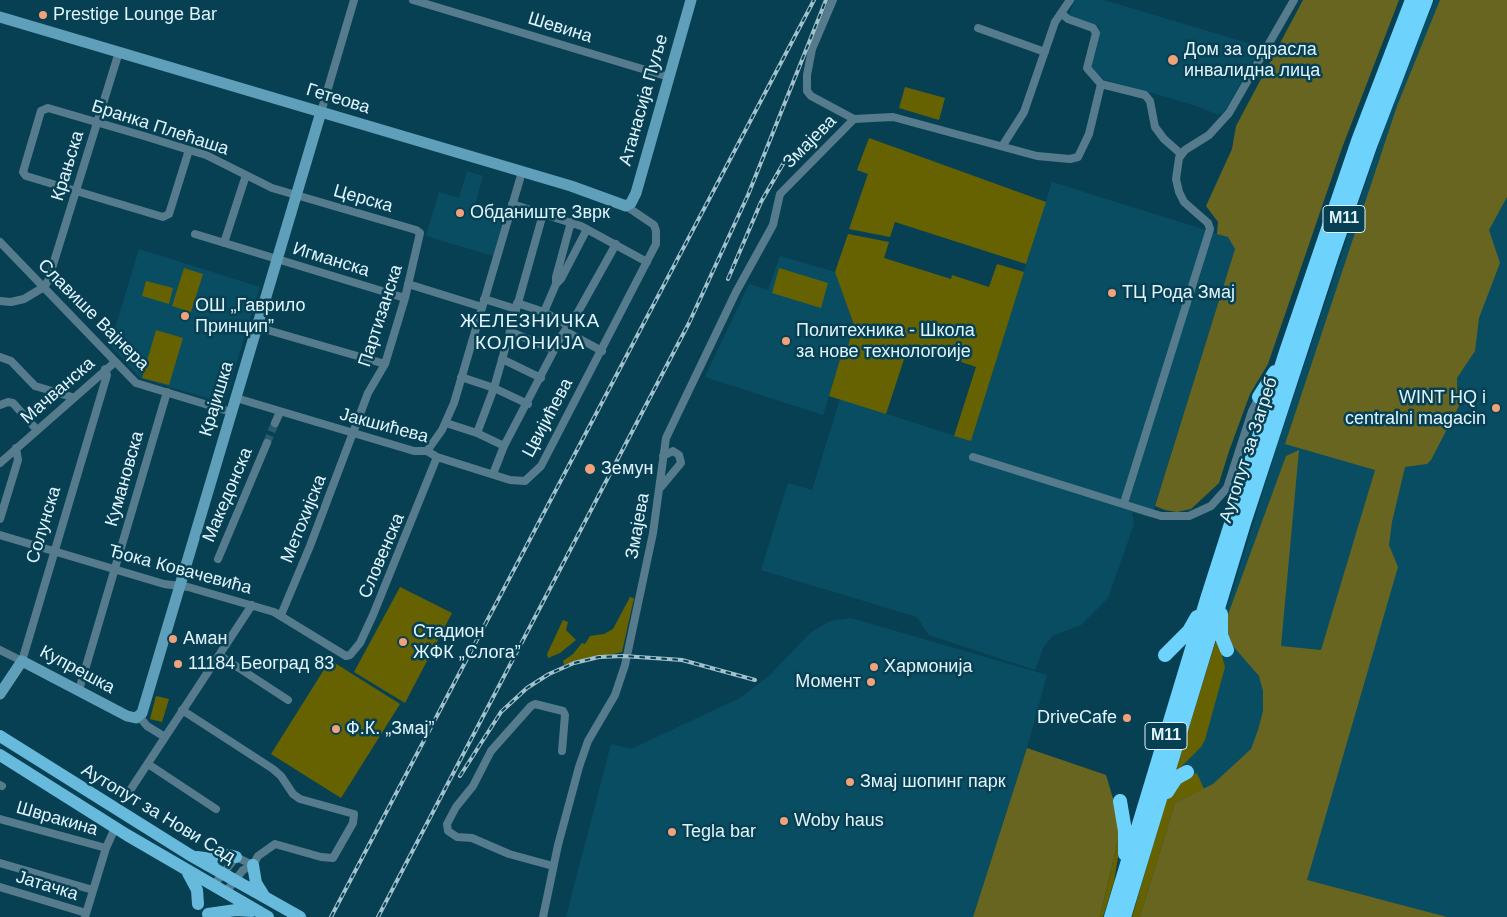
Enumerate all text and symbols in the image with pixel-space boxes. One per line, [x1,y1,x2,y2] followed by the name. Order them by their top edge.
[53,4,217,26] place label: Prestige Lounge Bar
[525,8,595,48] street label: Шевина
[37,9,49,21] marker: Prestige Lounge Bar
[615,32,673,168] street label: Атанасија Пуље
[1184,39,1320,82] place label: Дом за одрасла инвалидна лица
[1166,53,1180,67] marker: Дом за одрасла инвалидна лица
[304,79,372,119] street label: Гетеова
[89,96,231,160] street label: Бранка Плећаша
[779,111,841,173] street label: Змајева
[47,128,89,204] street label: Крањска
[331,180,395,218] street label: Церска
[470,202,610,224] place label: Обданиште Зврк
[1323,205,1365,232] road number: M11
[454,207,466,219] marker: Обданиште Зврк
[290,238,372,282] street label: Игманска
[33,255,153,375] street label: Славише Вајнера
[354,262,408,370] street label: Партизанска
[1122,282,1235,304] place label: ТЦ Рода Змај
[1106,287,1118,299] marker: ТЦ Рода Змај
[195,295,306,338] place label: ОШ „Гаврило Принцип”
[179,310,191,322] marker: ОШ „Гаврило Принцип”
[459,311,601,355] district label: ЖЕЛЕЗНИЧКА КОЛОНИЈА
[796,320,975,362] place label: Политехника - Школа за нове технологоије
[780,335,792,347] marker: Политехника - Школа за нове технологоије
[17,353,99,429] street label: Мачванска
[195,359,239,439] street label: Крајишка
[518,375,578,461] street label: Цвијићева
[1215,375,1283,525] street label: Аутопут за Загреб
[1345,387,1486,429] place label: WINT HQ i centralni magacin
[1490,402,1502,414] marker: WINT HQ i centralni magacin
[337,404,431,448] street label: Јакшићева
[101,429,149,529] street label: Кумановска
[198,444,258,546] street label: Македонска
[601,458,653,480] place label: Земун
[583,462,597,476] marker: Земун
[277,472,331,566] street label: Метохијска
[22,484,66,566] street label: Солунска
[622,491,654,561] street label: Змајева
[354,510,410,602] street label: Словенска
[106,540,254,600] street label: Ђока Ковачевића
[413,621,521,664] place label: Стадион ЖФК „Слога”
[183,628,227,650] place label: Аман
[167,633,179,645] marker: Аман
[397,636,409,648] marker: Стадион ЖФК „Слога”
[36,641,118,699] street label: Купрешка
[188,653,334,675] place label: 11184 Београд 83
[884,656,972,678] place label: Хармонија
[172,658,184,670] marker: 11184 Београд 83
[868,661,880,673] marker: Хармонија
[795,671,861,693] place label: Момент
[865,676,877,688] marker: Момент
[1037,707,1117,729] place label: DriveCafe
[1121,712,1133,724] marker: DriveCafe
[346,718,434,740] place label: Ф.К. „Змај”
[1145,722,1187,749] road number: M11
[330,723,342,735] marker: Ф.К. „Змај”
[77,760,239,868] street label: Аутопут за Нови Сад
[860,771,1006,793] place label: Змај шопинг парк
[844,776,856,788] marker: Змај шопинг парк
[14,797,100,841] street label: Швракина
[794,810,884,832] place label: Woby haus
[778,815,790,827] marker: Woby haus
[682,821,756,843] place label: Tegla bar
[666,826,678,838] marker: Tegla bar
[13,866,81,906] street label: Јатачка

